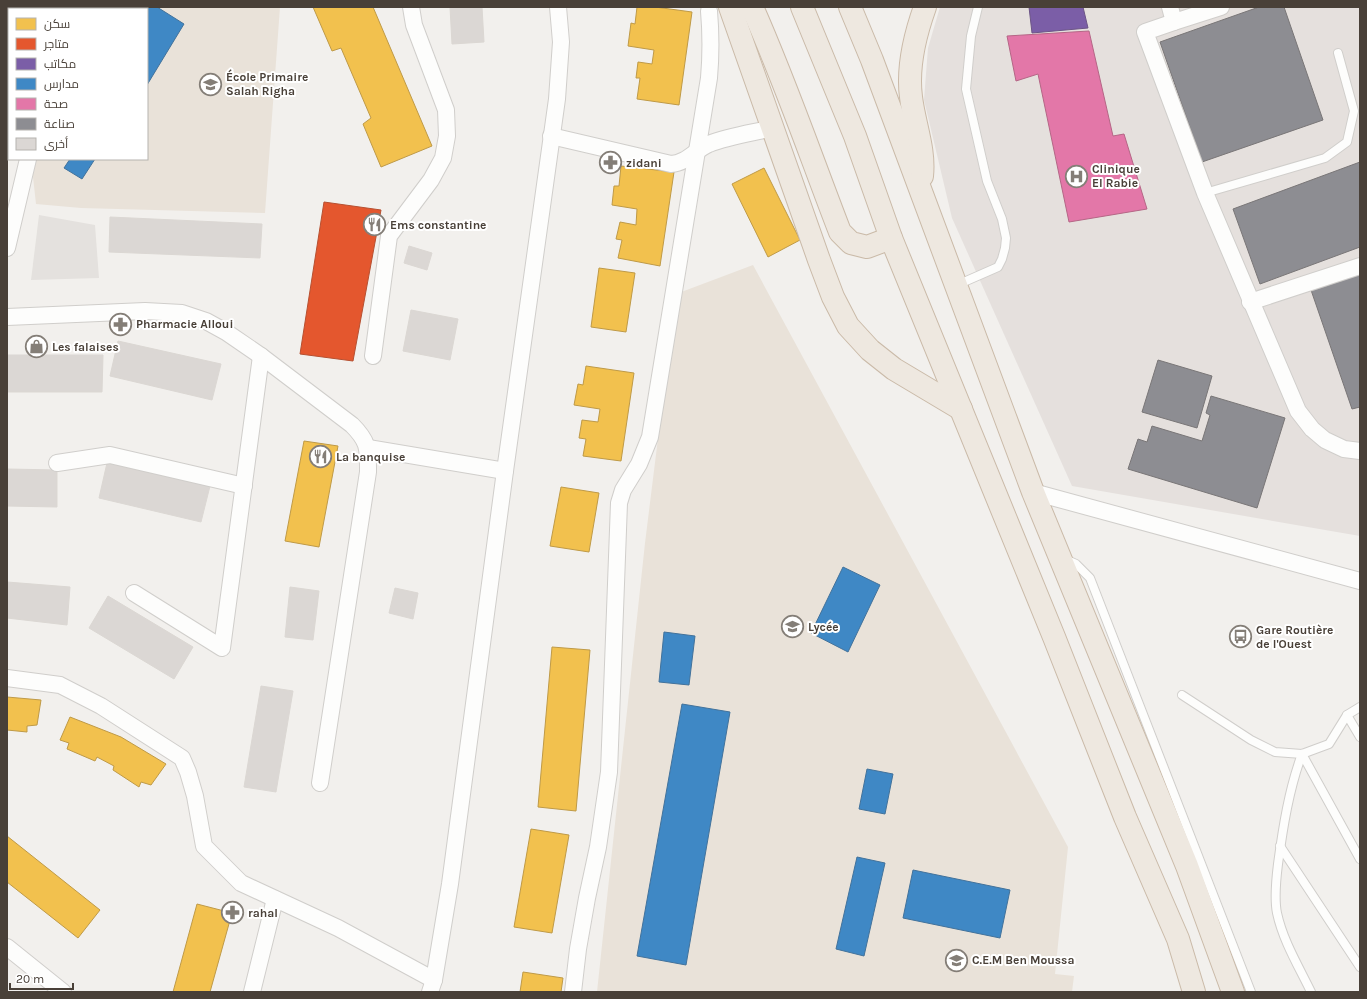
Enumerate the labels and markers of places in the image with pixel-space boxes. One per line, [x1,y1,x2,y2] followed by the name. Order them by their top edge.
[226,69,308,98] place label: École Primaire Salah Righa
[198,71,224,97] school or university icon: École Primaire Salah Righa
[598,150,624,176] pharmacy icon: zidani
[626,156,662,170] place label: zidani
[1092,162,1140,190] place label: Clinique El Rabie
[1064,163,1090,189] hospital icon: Clinique El Rabie
[362,212,388,238] restaurant icon: Ems constantine
[390,218,486,232] place label: Ems constantine
[107,311,133,337] pharmacy icon: Pharmacie Alloui
[136,317,233,331] place label: Pharmacie Alloui
[23,334,49,360] shop icon: Les falaises
[52,340,119,354] place label: Les falaises
[308,444,334,470] restaurant icon: La banquise
[336,450,405,464] place label: La banquise
[779,614,805,640] school or university icon: Lycée
[808,620,839,634] place label: Lycée
[1256,623,1333,651] place label: Gare Routière de l'Ouest
[1228,624,1254,650] bus stop icon: Gare Routière de l'Ouest
[219,900,245,926] pharmacy icon: rahal
[248,906,278,920] place label: rahal
[944,947,970,973] school or university icon: C.E.M Ben Moussa
[972,953,1074,967] place label: C.E.M Ben Moussa

